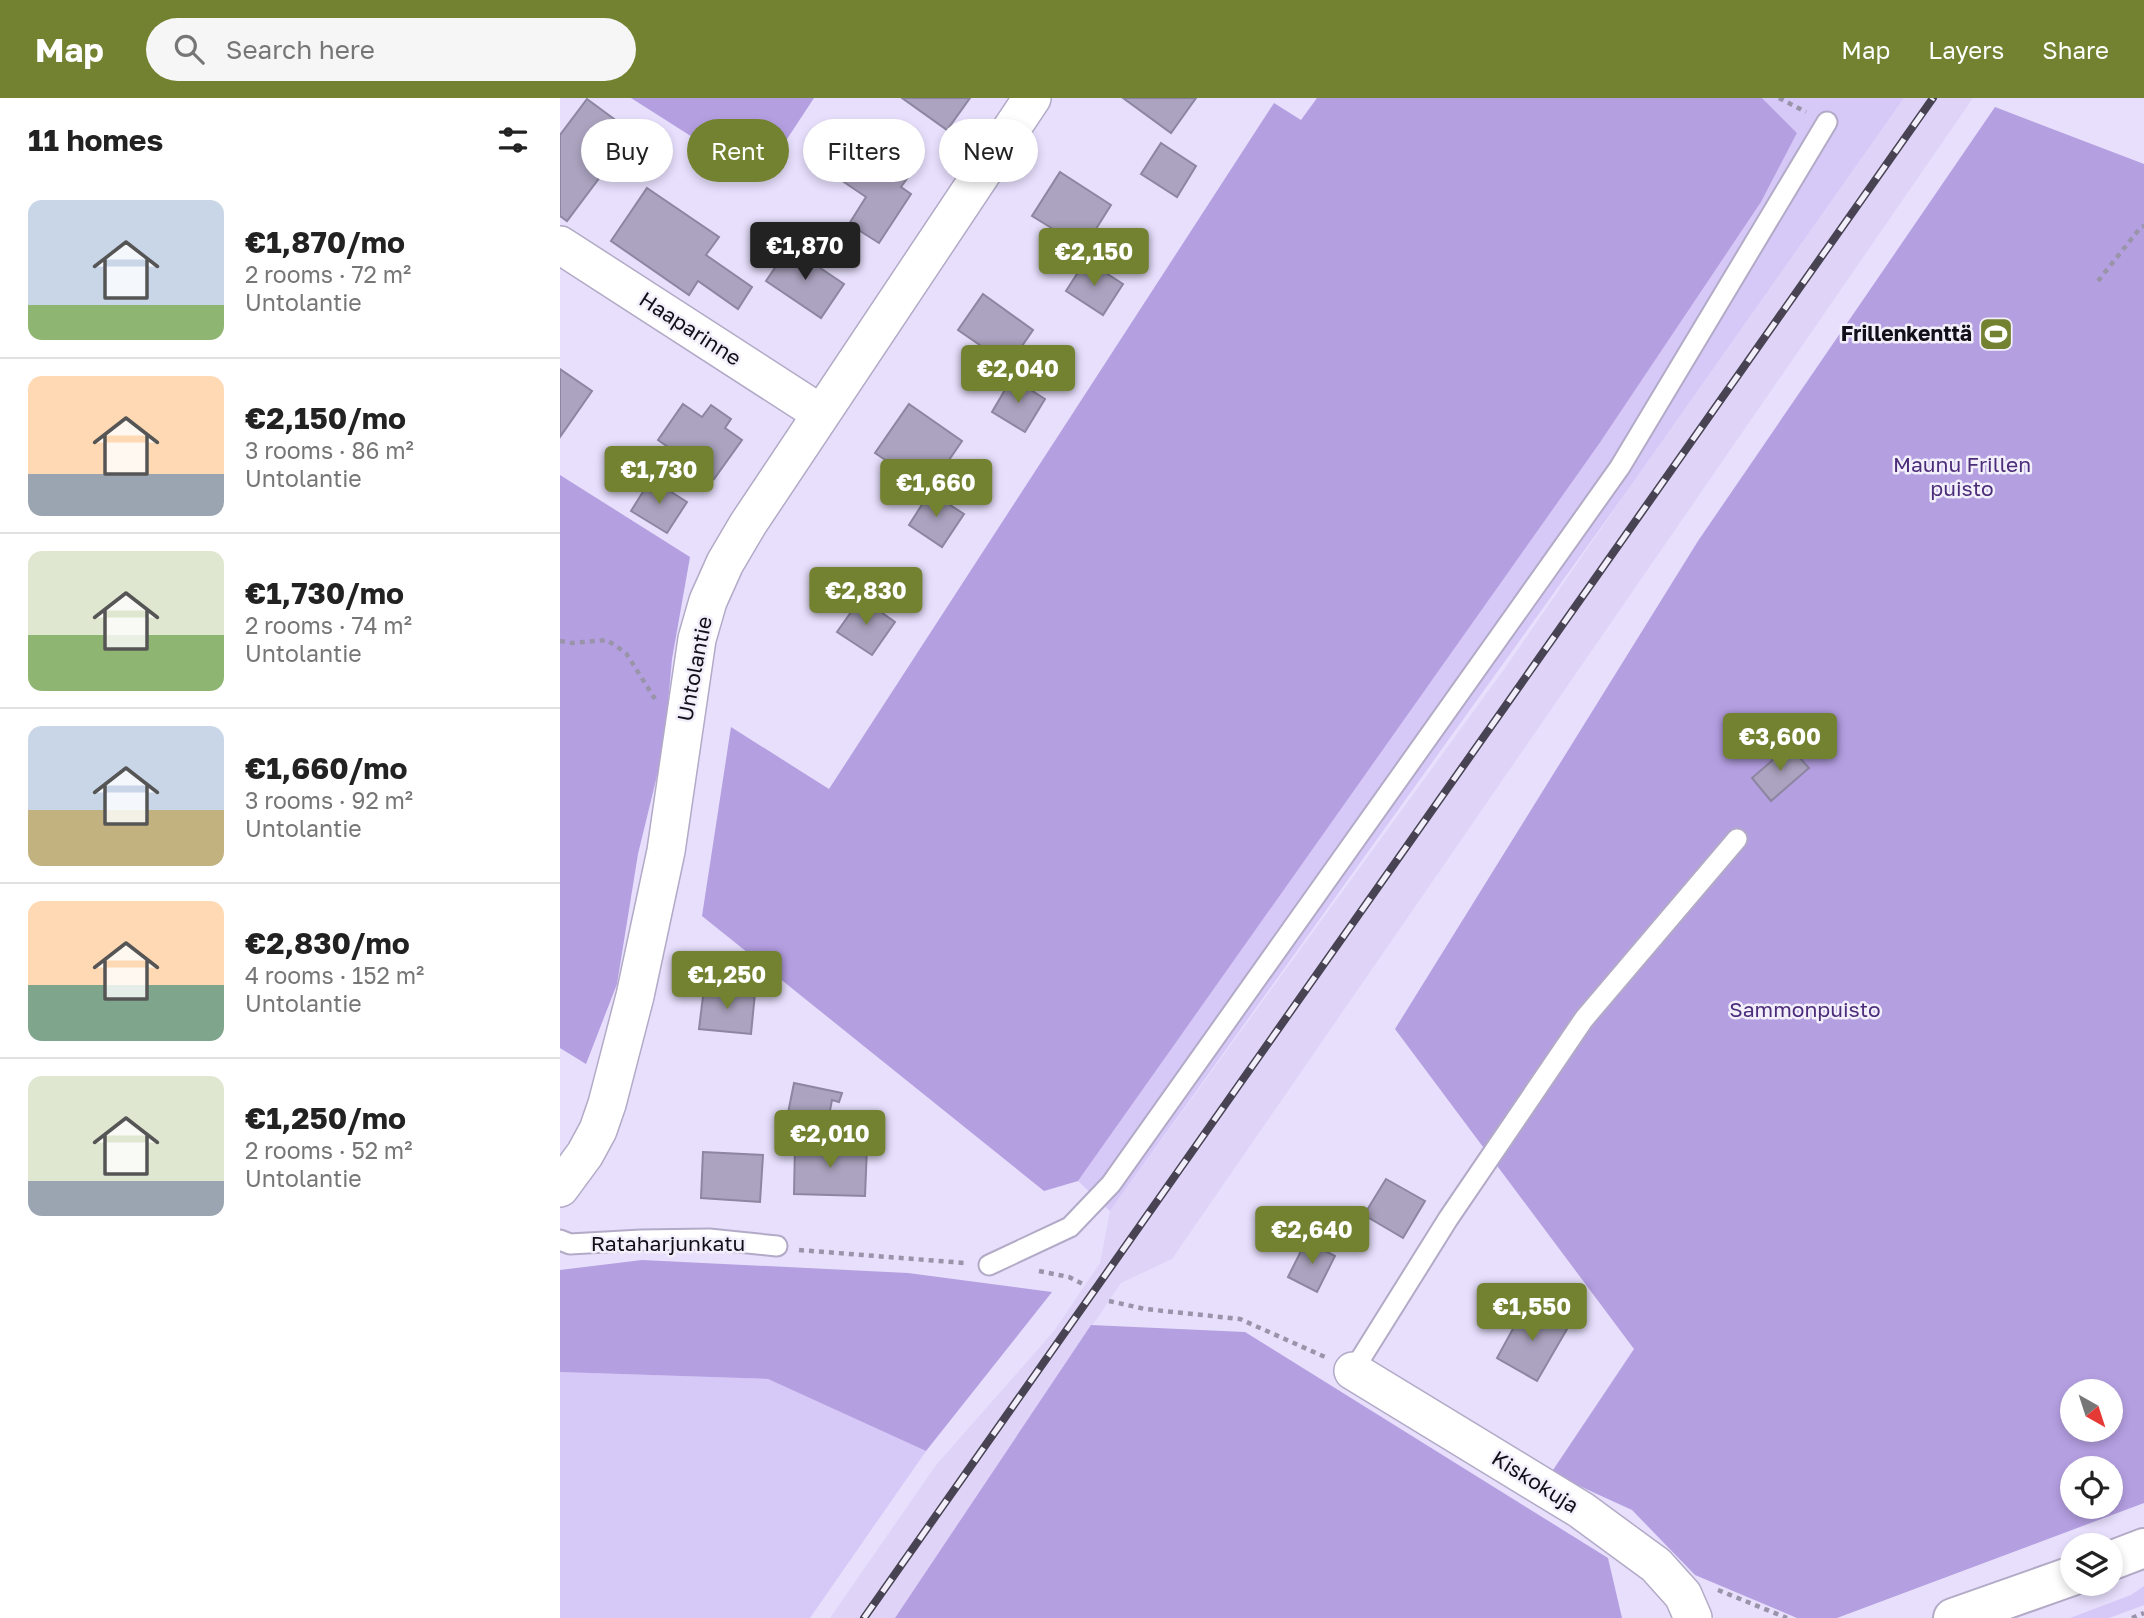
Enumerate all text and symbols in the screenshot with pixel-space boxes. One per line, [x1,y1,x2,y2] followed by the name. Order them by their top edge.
[146,18,636,81] search box
[35,30,104,69] text: Map
[170,30,208,68] icon: search
[226,34,375,65] text: Search here
[1841,35,1890,64] text: Map
[1928,35,2004,64] text: Layers
[2042,35,2109,64] text: Share
[581,119,673,182] chip: Buy
[687,119,789,182] chip: Rent
[803,119,925,182] chip: Filters
[939,119,1038,182] chip: New
[494,121,532,159] icon: filters
[28,122,163,158] text: 11 homes
[748,222,862,282] pin: €1,870
[245,224,405,260] text: €1,870/mo
[84,228,168,312] icon: home
[1037,228,1151,288] pin: €2,150
[766,231,844,259] text: €1,870
[1055,237,1133,265] text: €2,150
[245,260,411,288] text: 2 rooms · 72 m²
[635,286,746,371] street label: Haaparinne
[245,288,362,316] text: Untolantie
[1977,315,2015,353] sports icon: Frillenkenttä
[1841,320,1972,346] place label: Frillenkenttä
[961,345,1075,405] pin: €2,040
[977,354,1059,382] text: €2,040
[245,400,406,436] text: €2,150/mo
[84,404,168,488] icon: home
[245,436,414,464] text: 3 rooms · 86 m²
[602,446,716,506] pin: €1,730
[1893,451,2031,501] park label: Maunu Frillen puisto
[621,455,697,483] text: €1,730
[879,460,993,519] pin: €1,660
[245,464,362,492] text: Untolantie
[896,468,976,496] text: €1,660
[809,568,923,627] pin: €2,830
[245,575,404,611] text: €1,730/mo
[825,576,907,604] text: €2,830
[84,579,168,663] icon: home
[245,611,412,639] text: 2 rooms · 74 m²
[671,614,717,724] street label: Untolantie
[245,639,362,667] text: Untolantie
[1723,714,1837,773] pin: €3,600
[1739,722,1821,750] text: €3,600
[245,750,407,786] text: €1,660/mo
[84,754,168,838] icon: home
[245,786,413,814] text: 3 rooms · 92 m²
[245,814,362,842] text: Untolantie
[245,925,410,961] text: €2,830/mo
[84,929,168,1013] icon: home
[670,951,784,1011] pin: €1,250
[688,960,766,988] text: €1,250
[245,961,424,989] text: 4 rooms · 152 m²
[245,989,362,1017] text: Untolantie
[1729,996,1881,1022] park label: Sammonpuisto
[245,1100,406,1136] text: €1,250/mo
[84,1104,168,1188] icon: home
[773,1110,887,1170] pin: €2,010
[790,1119,870,1147] text: €2,010
[245,1136,412,1164] text: 2 rooms · 52 m²
[245,1164,362,1192] text: Untolantie
[1255,1206,1369,1266] pin: €2,640
[1271,1215,1353,1243] text: €2,640
[591,1230,745,1256] street label: Rataharjunkatu
[1475,1284,1589,1343] pin: €1,550
[1493,1292,1571,1320] text: €1,550
[2060,1379,2123,1442] north arrow
[2060,1379,2123,1596] map controls
[1487,1444,1584,1518] street label: Kiskokuja
[2060,1456,2123,1519] button: locate
[2060,1533,2123,1596] button: layers

